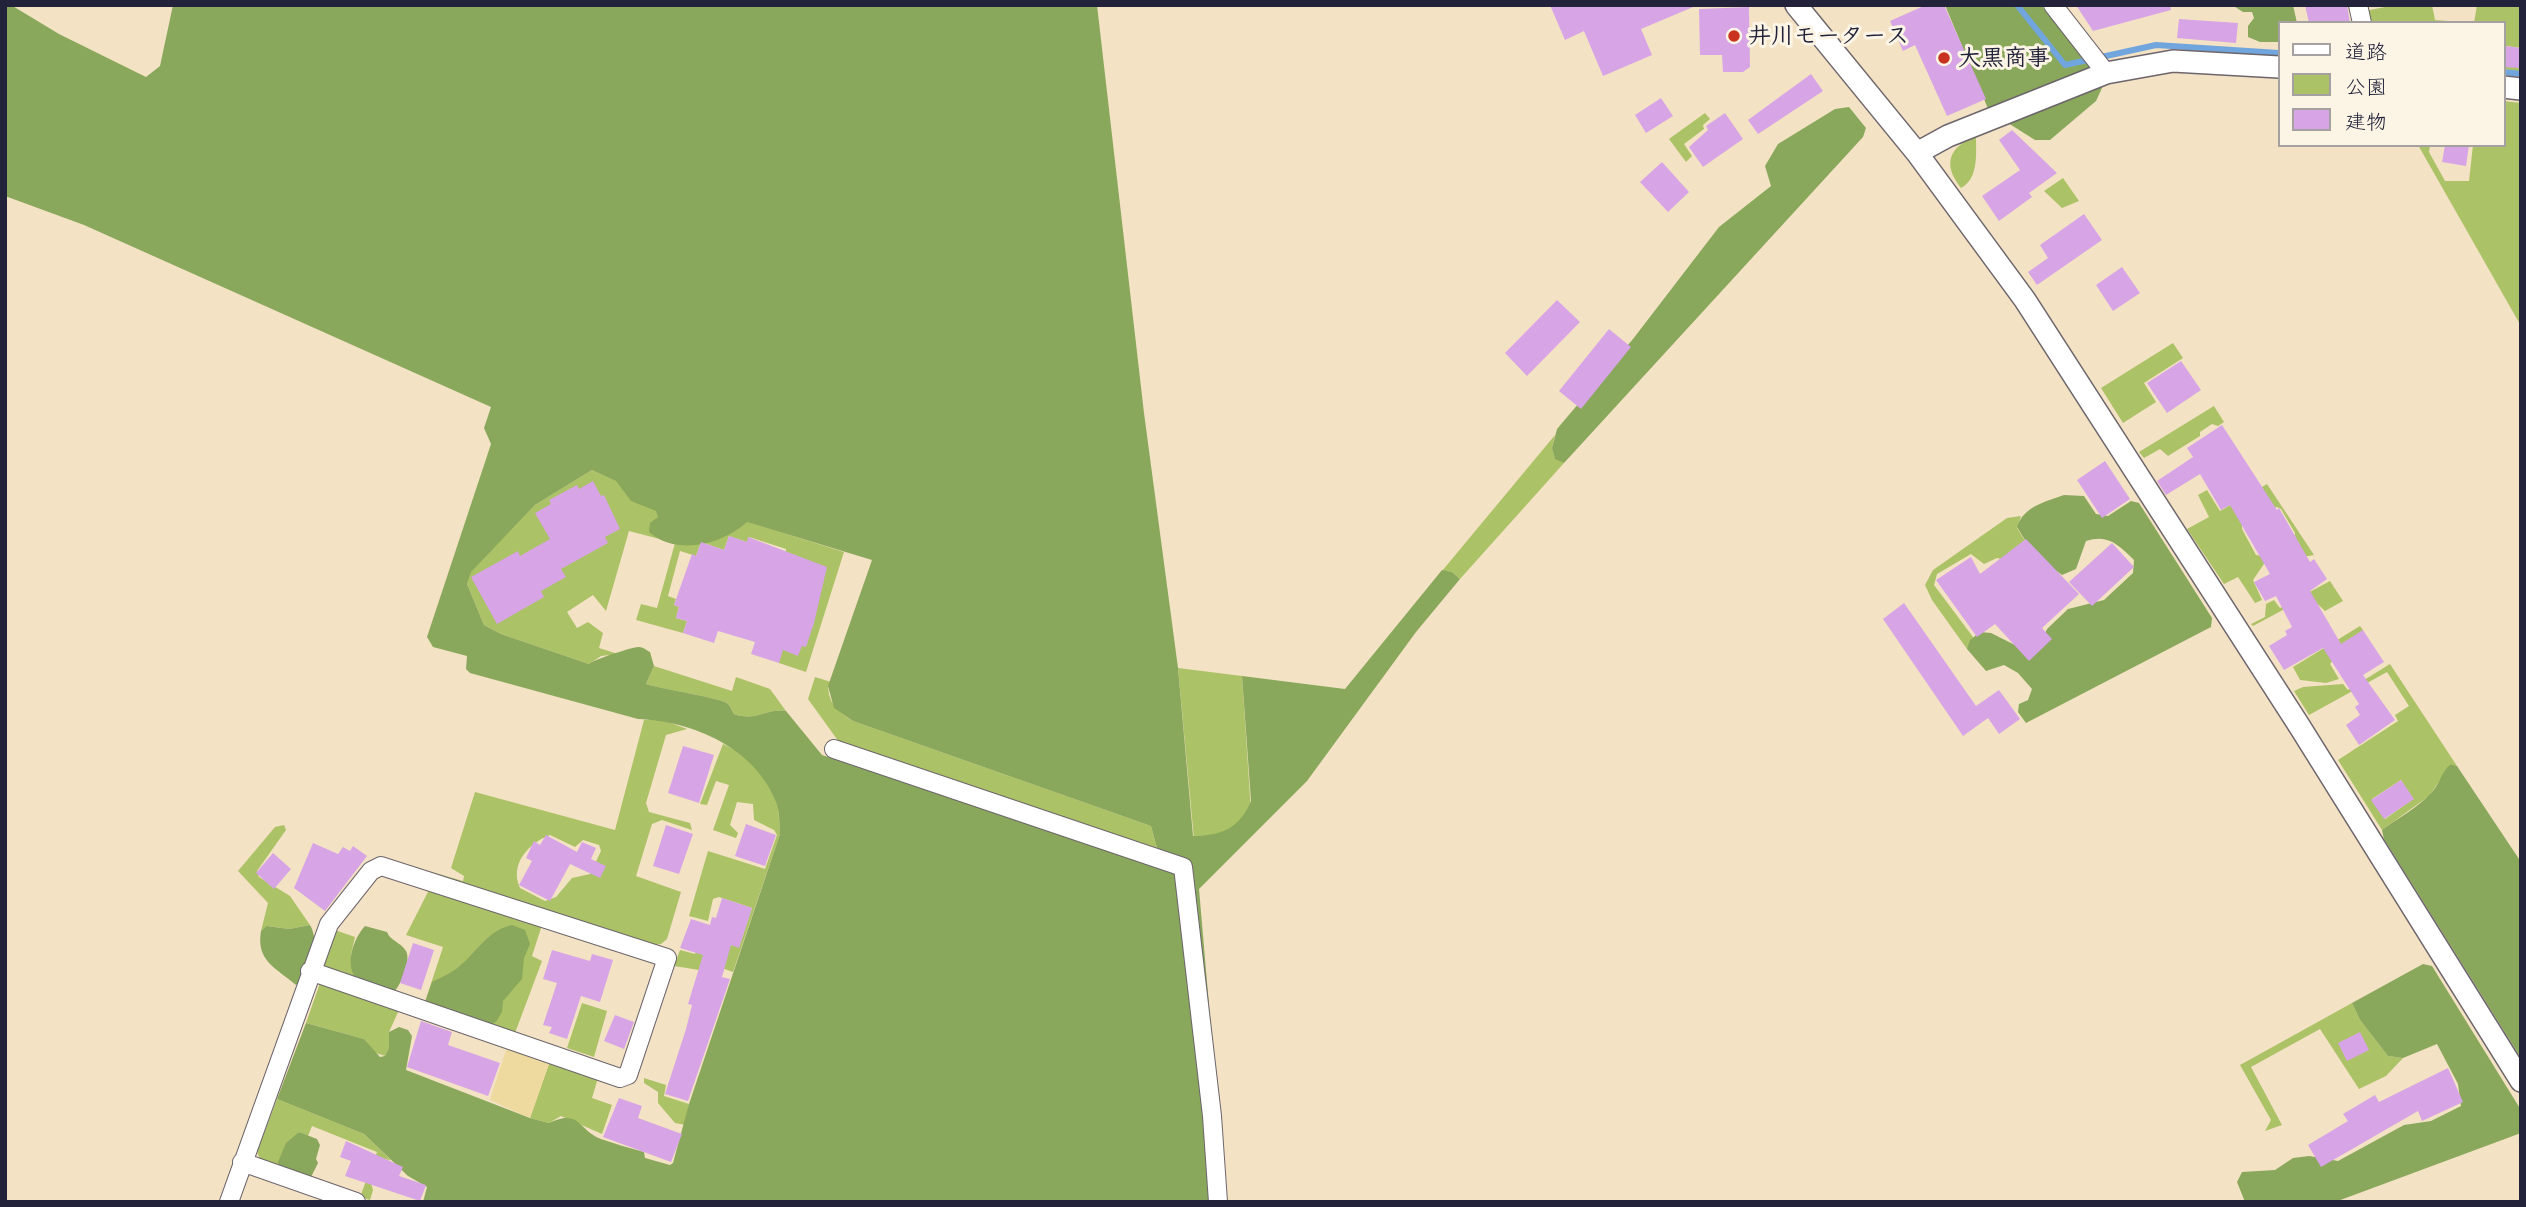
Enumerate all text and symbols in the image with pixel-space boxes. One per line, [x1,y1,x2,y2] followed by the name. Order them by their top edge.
[2278,21,2505,147] legend
[1748,22,1909,50] place label: 井川モータース
[1726,28,1742,44] marker: 井川モータース
[2345,40,2387,64] text: 道路
[1958,44,2050,72] place label: 大黒商事
[1936,50,1952,66] marker: 大黒商事
[2345,75,2387,99] text: 公園
[2345,110,2387,134] text: 建物

